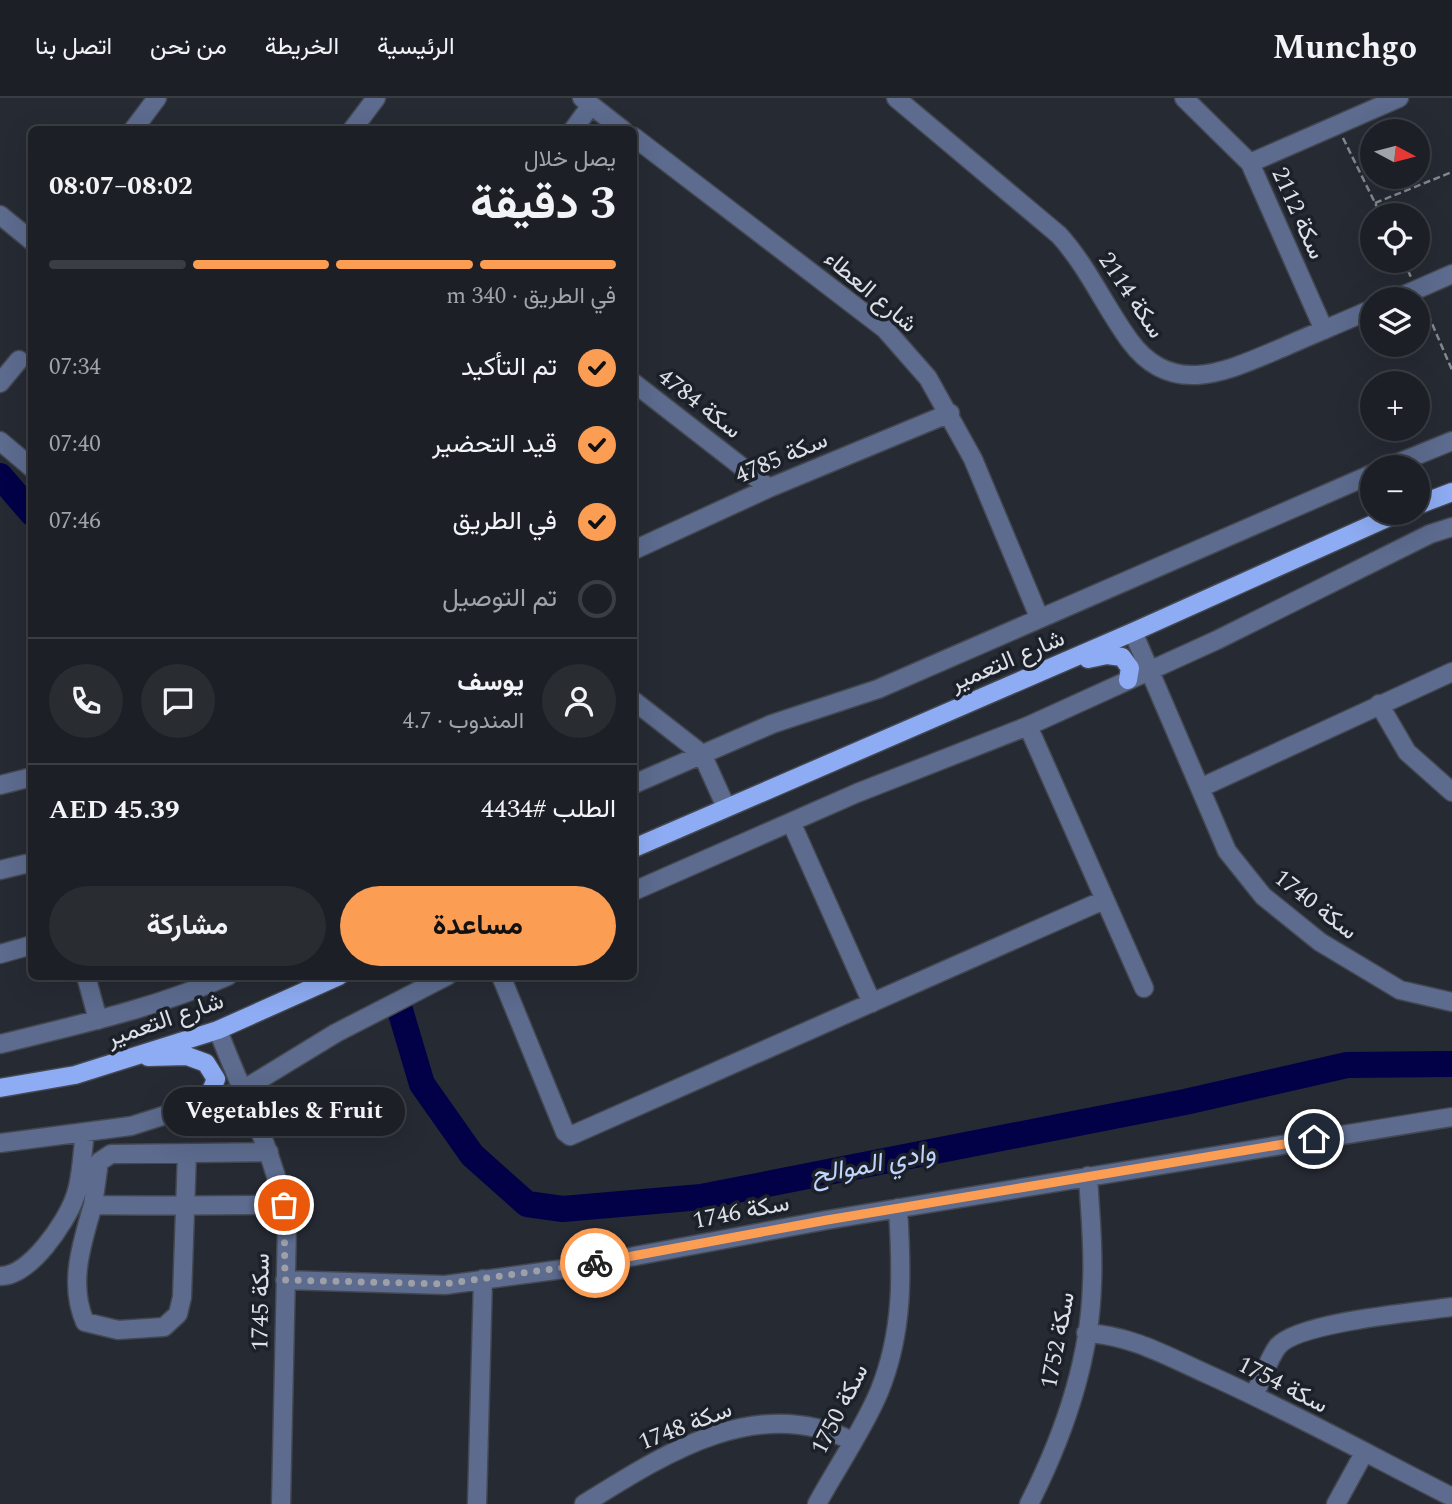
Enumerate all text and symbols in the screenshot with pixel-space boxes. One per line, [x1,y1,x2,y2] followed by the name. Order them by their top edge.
[1272,23,1417,73] text: Munchgo
[35,29,112,65] text: اتصل بنا
[150,29,227,65] text: من نحن
[265,29,339,65] text: الخريطة
[377,29,455,65] text: الرئيسية
[1360,119,1430,189] north arrow
[1360,119,1430,525] map controls
[524,142,616,177] text: يصل خلال
[1262,161,1334,265] street label: سكة 2112
[49,166,193,206] text: 08:02–08:07
[470,169,616,239] text: 3 دقيقة
[1360,203,1430,273] button: locate
[816,242,925,342] street label: شارع العطاء
[1089,245,1173,346] street label: سكة 2114
[446,279,616,314] text: في الطريق · 340 m
[1360,287,1430,357] button: layers
[461,347,557,387] text: تم التأكيد
[578,349,616,387] icon: check
[49,350,101,385] text: 07:34
[650,360,749,448] street label: سكة 4784
[1360,371,1430,441] button: +
[729,422,833,494] street label: سكة 4785
[432,424,557,464] text: قيد التحضير
[578,426,616,464] icon: check
[49,427,101,462] text: 07:40
[1360,455,1430,525] button: −
[452,501,557,541] text: في الطريق
[578,503,616,541] icon: check
[49,504,101,539] text: 07:46
[442,578,557,618] text: تم التوصيل
[943,621,1070,702] street label: شارع التعمير
[457,662,524,702] text: يوسف
[49,664,123,738] button: phone
[141,664,215,738] button: chat
[542,664,616,738] button: person
[403,704,524,739] text: المندوب · 4.7
[481,789,616,829] text: الطلب #4434
[49,790,180,830] text: AED 45.39
[1266,861,1365,949] street label: سكة 1740
[49,886,326,966] button: مشاركة
[340,886,616,966] button: مساعدة
[101,983,229,1057] street label: شارع التعمير
[163,1086,405,1135] callout: Vegetables & Fruit
[185,1094,383,1129] text: Vegetables & Fruit
[1284,1109,1344,1169] pin
[1295,1120,1333,1158] icon: home
[808,1132,939,1196] water label: وادي الموالح
[254,1175,314,1235] pin
[690,1185,793,1239] street label: سكة 1746
[265,1186,303,1224] icon: bag
[560,1228,630,1298] courier
[576,1244,614,1282] icon: bike
[242,1253,280,1351] street label: سكة 1745
[1031,1289,1085,1392] street label: سكة 1752
[1231,1347,1334,1423] street label: سكة 1754
[802,1358,878,1461] street label: سكة 1750
[633,1392,737,1460] street label: سكة 1748

